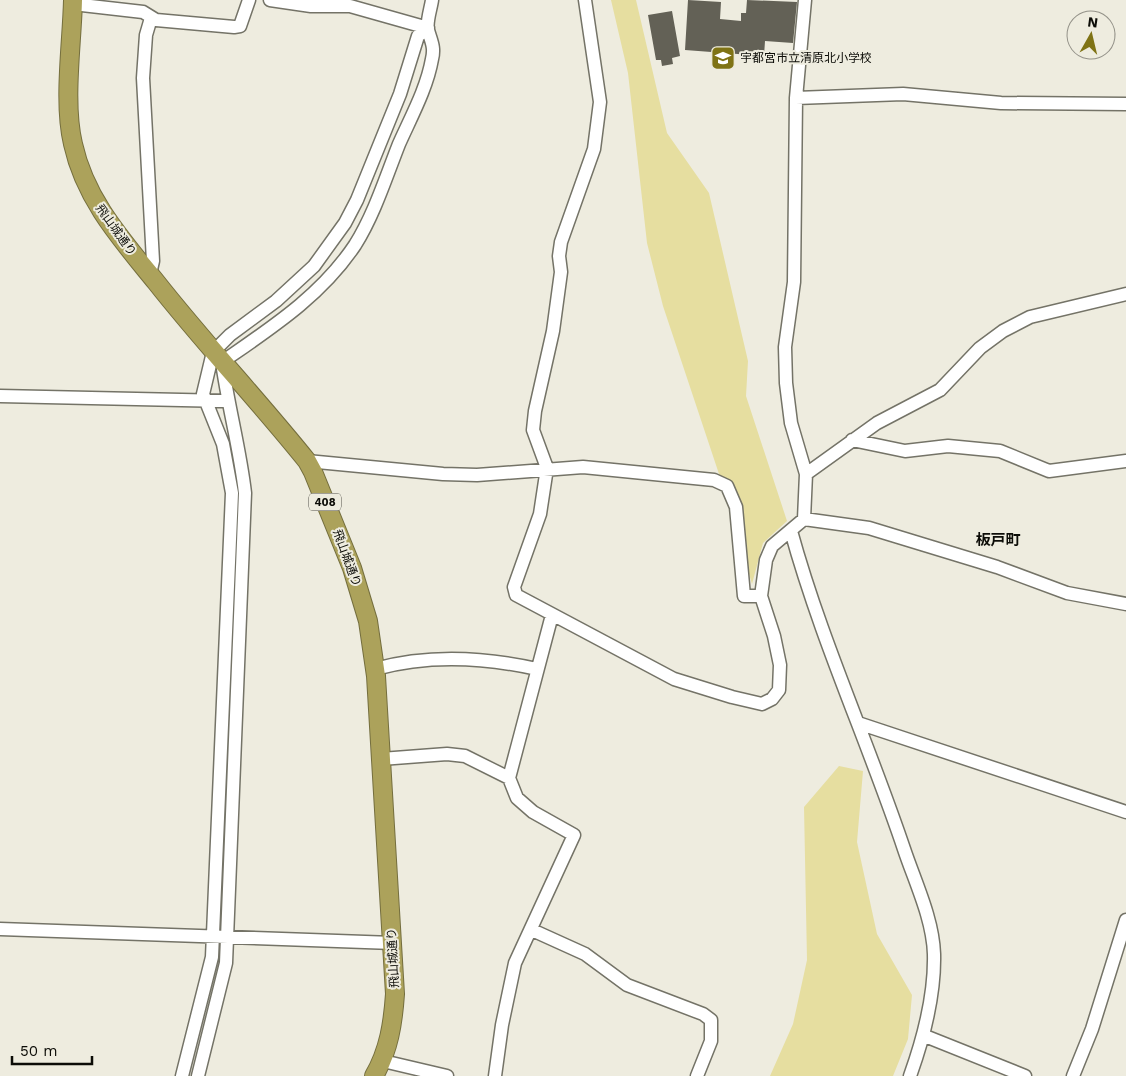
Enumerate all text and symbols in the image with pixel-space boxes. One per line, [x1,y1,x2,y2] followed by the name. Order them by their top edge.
[1066,10,1116,60] north arrow
[1087,13,1099,31] text: N
[710,45,736,71] school or university icon: 宇都宮市立清原北小学校
[740,51,872,65] place label: 宇都宮市立清原北小学校
[93,202,139,258] street label: 飛山城通り
[309,494,341,511] road number: 408
[330,527,364,589] street label: 飛山城通り
[975,531,1021,549] district label: 板戸町
[384,928,402,988] street label: 飛山城通り
[12,1034,92,1066] scale bar
[20,1042,57,1060] text: 50 m

